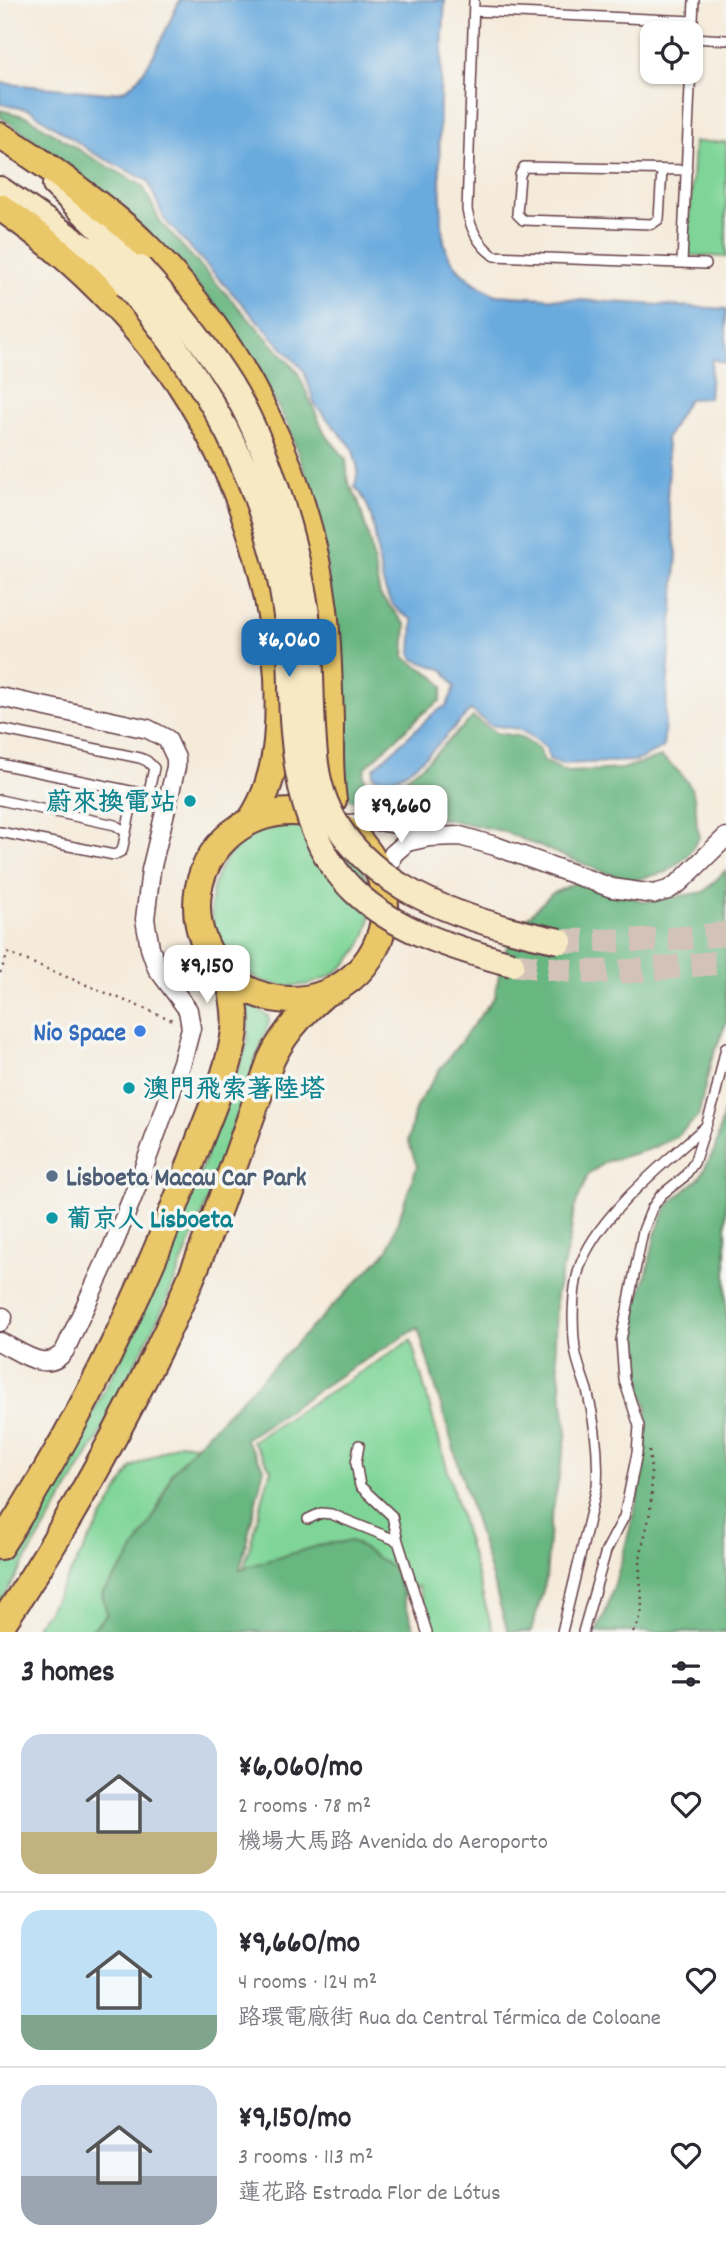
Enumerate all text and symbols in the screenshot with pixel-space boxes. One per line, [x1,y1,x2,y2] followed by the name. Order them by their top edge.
[640,21,703,84] map controls
[640,21,703,84] button: locate
[232,620,346,679] pin: ¥6,060
[257,625,321,658] text: ¥6,060
[46,786,176,823] place label: 蔚來換電站
[344,786,458,845] pin: ¥9,660
[370,791,432,824] text: ¥9,660
[182,793,198,809] marker: 蔚來換電站
[150,946,264,1005] pin: ¥9,150
[180,951,234,984] text: ¥9,150
[33,1016,126,1053] place label: Nio Space
[132,1023,148,1039] marker: Nio Space
[143,1073,325,1110] place label: 澳門飛索著陸塔
[121,1080,137,1096] marker: 澳門飛索著陸塔
[66,1161,307,1198] place label: Lisboeta Macau Car Park
[44,1168,60,1184] marker: Lisboeta Macau Car Park
[66,1203,233,1240] place label: 葡京人 Lisboeta
[44,1210,60,1226] marker: 葡京人 Lisboeta
[21,1653,115,1696] text: 3 homes
[667,1655,705,1693] icon: filters
[238,1748,363,1791] text: ¥6,060/mo
[77,1762,161,1846] icon: home
[667,1785,705,1823] icon: heart
[238,1791,371,1824] text: 2 rooms · 78 m²
[238,1827,548,1860] text: 機場大馬路 Avenida do Aeroporto
[238,1924,360,1967] text: ¥9,660/mo
[77,1938,161,2022] icon: home
[682,1961,720,1999] icon: heart
[238,1967,377,2000] text: 4 rooms · 124 m²
[238,2003,661,2036] text: 路環電廠街 Rua da Central Térmica de Coloane
[238,2099,351,2142] text: ¥9,150/mo
[77,2113,161,2197] icon: home
[667,2136,705,2174] icon: heart
[238,2142,374,2175] text: 3 rooms · 113 m²
[238,2178,501,2211] text: 蓮花路 Estrada Flor de Lótus

